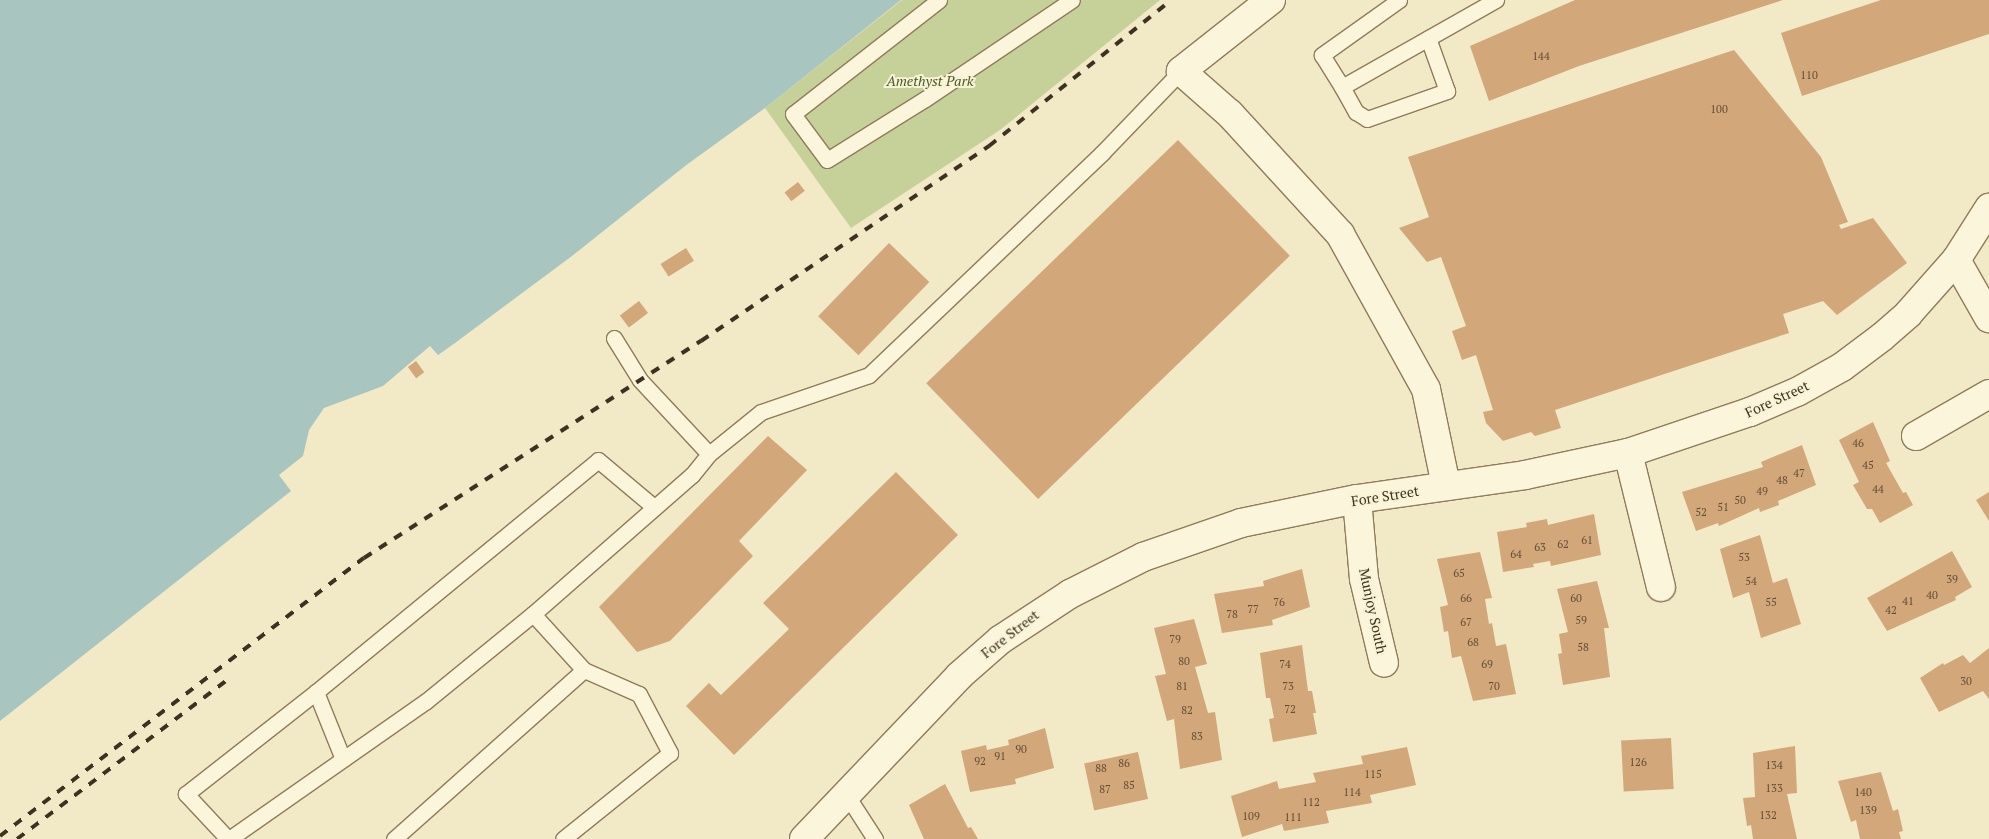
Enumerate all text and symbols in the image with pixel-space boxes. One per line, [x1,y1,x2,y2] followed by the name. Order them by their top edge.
[1532,49,1550,63] house number: 144
[1800,68,1818,82] house number: 110
[886,73,974,89] park label: Amethyst Park
[1710,102,1728,116] house number: 100
[1742,377,1812,421] street label: Fore Street
[1852,436,1864,450] house number: 46
[1862,458,1874,472] house number: 45
[1793,466,1805,480] house number: 47
[1776,473,1788,487] house number: 48
[1350,482,1420,510] street label: Fore Street
[1872,482,1884,496] house number: 44
[1756,484,1768,498] house number: 49
[1734,493,1746,507] house number: 50
[1717,500,1729,514] house number: 51
[1695,505,1707,519] house number: 52
[1581,533,1593,547] house number: 61
[1557,537,1569,551] house number: 62
[1534,540,1546,554] house number: 63
[1510,547,1522,561] house number: 64
[1738,550,1750,564] house number: 53
[1453,566,1465,580] house number: 65
[1356,567,1390,655] street label: Munjoy South
[1946,572,1958,586] house number: 39
[1745,574,1757,588] house number: 54
[1926,588,1938,602] house number: 40
[1460,591,1472,605] house number: 66
[1570,591,1582,605] house number: 60
[1902,594,1914,608] house number: 41
[1273,595,1285,609] house number: 76
[1765,595,1777,609] house number: 55
[1247,602,1259,616] house number: 77
[1885,603,1897,617] house number: 42
[978,606,1042,662] street label: Fore Street
[1226,607,1238,621] house number: 78
[1575,613,1587,627] house number: 59
[1460,615,1472,629] house number: 67
[1169,632,1181,646] house number: 79
[1467,635,1479,649] house number: 68
[1577,640,1589,654] house number: 58
[1178,654,1190,668] house number: 80
[1279,657,1291,671] house number: 74
[1481,657,1493,671] house number: 69
[1960,674,1972,688] house number: 30
[1176,679,1188,693] house number: 81
[1282,679,1294,693] house number: 73
[1488,679,1500,693] house number: 70
[1284,702,1296,716] house number: 72
[1181,703,1193,717] house number: 82
[1191,729,1203,743] house number: 83
[1015,742,1027,756] house number: 90
[994,749,1006,763] house number: 91
[974,754,986,768] house number: 92
[1629,755,1647,769] house number: 126
[1118,756,1130,770] house number: 86
[1765,758,1783,772] house number: 134
[1095,761,1107,775] house number: 88
[1364,767,1382,781] house number: 115
[1123,778,1135,792] house number: 85
[1765,781,1783,795] house number: 133
[1099,782,1111,796] house number: 87
[1343,785,1361,799] house number: 114
[1854,785,1872,799] house number: 140
[1302,795,1320,809] house number: 112
[1859,803,1877,817] house number: 139
[1759,808,1777,822] house number: 132
[1242,809,1260,823] house number: 109
[1284,810,1302,824] house number: 111

